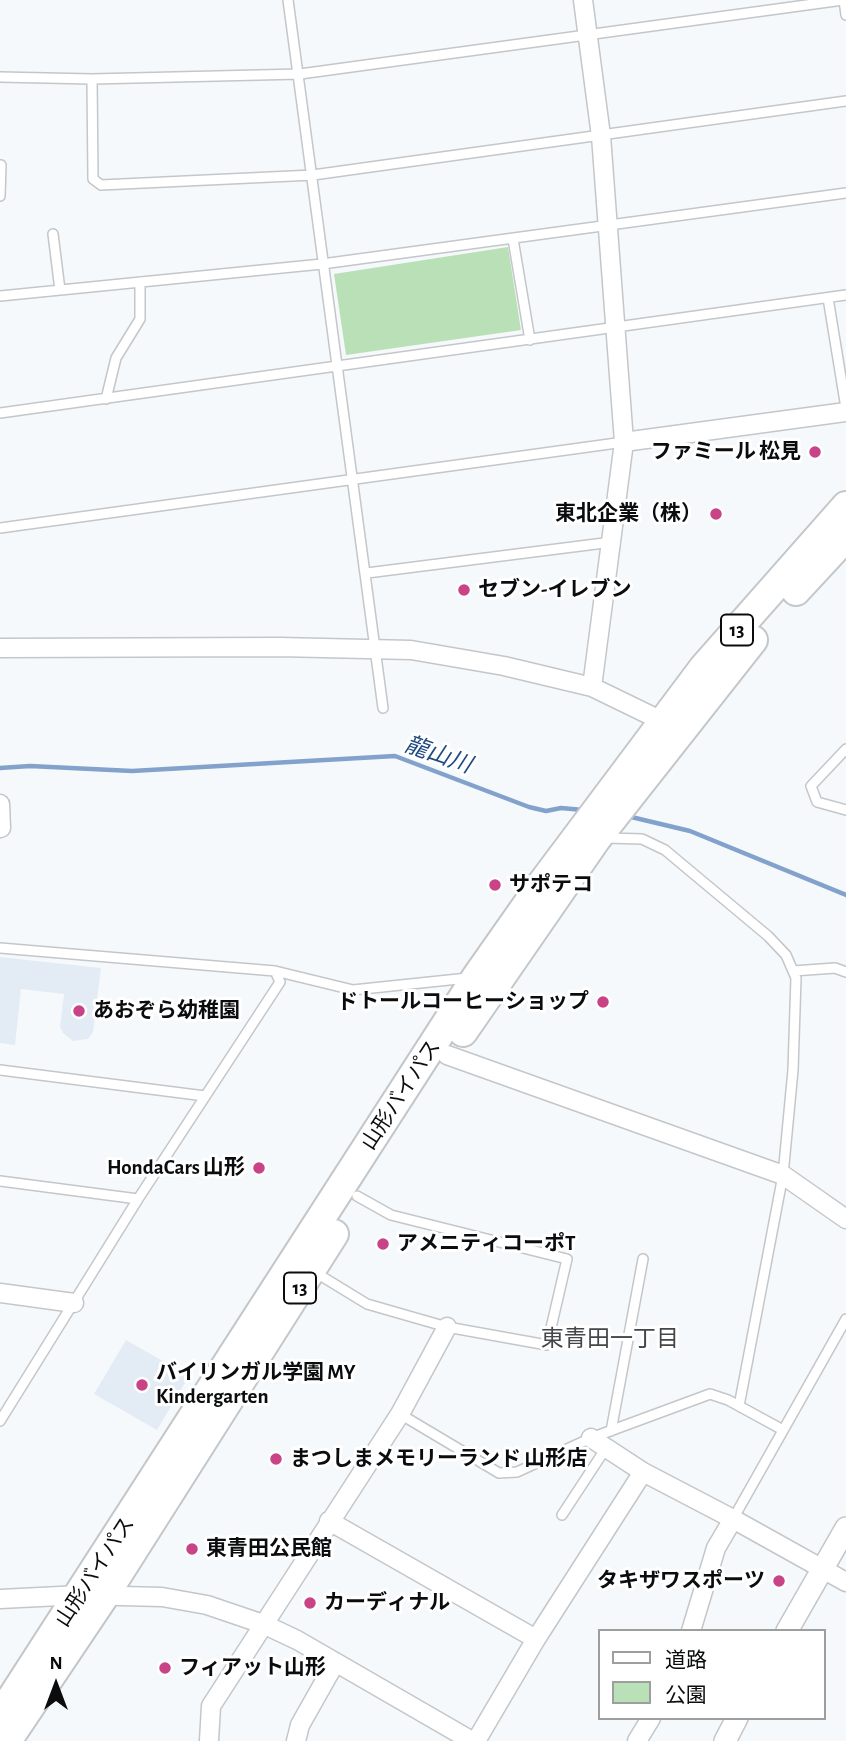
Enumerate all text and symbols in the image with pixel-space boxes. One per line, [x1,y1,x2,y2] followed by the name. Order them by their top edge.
[651,439,801,465] place label: ファミール 松見
[807,444,823,460] marker: ファミール 松見
[555,501,702,527] place label: 東北企業（株）
[708,506,724,522] marker: 東北企業（株）
[478,577,631,603] place label: セブン-イレブン
[456,582,472,598] marker: セブン-イレブン
[721,614,753,646] road number: 13
[401,731,475,779] water label: 龍山川
[509,872,593,898] place label: サポテコ
[487,877,503,893] marker: サポテコ
[337,989,589,1015] place label: ドトールコーヒーショップ
[595,994,611,1010] marker: ドトールコーヒーショップ
[93,998,240,1024] place label: あおぞら幼稚園
[71,1003,87,1019] marker: あおぞら幼稚園
[356,1035,446,1155] street label: 山形バイパス
[107,1155,245,1181] place label: HondaCars 山形
[251,1160,267,1176] marker: HondaCars 山形
[397,1231,576,1257] place label: アメニティコーポT
[375,1236,391,1252] marker: アメニティコーポT
[284,1272,316,1304] road number: 13
[541,1325,679,1353] district label: 東青田一丁目
[156,1360,355,1410] place label: バイリンガル学園 MY Kindergarten
[134,1377,150,1393] marker: バイリンガル学園 MY Kindergarten
[290,1446,587,1472] place label: まつしまメモリーランド 山形店
[268,1451,284,1467] marker: まつしまメモリーランド 山形店
[50,1512,140,1632] street label: 山形バイパス
[206,1536,332,1562] place label: 東青田公民館
[184,1541,200,1557] marker: 東青田公民館
[597,1568,765,1594] place label: タキザワスポーツ
[771,1573,787,1589] marker: タキザワスポーツ
[324,1590,450,1616] place label: カーディナル
[302,1595,318,1611] marker: カーディナル
[598,1629,825,1720] legend
[21,1650,91,1720] north arrow
[665,1650,707,1671] text: 道路
[49,1654,63,1673] text: N
[179,1655,326,1681] place label: フィアット山形
[157,1660,173,1676] marker: フィアット山形
[665,1685,707,1706] text: 公園

